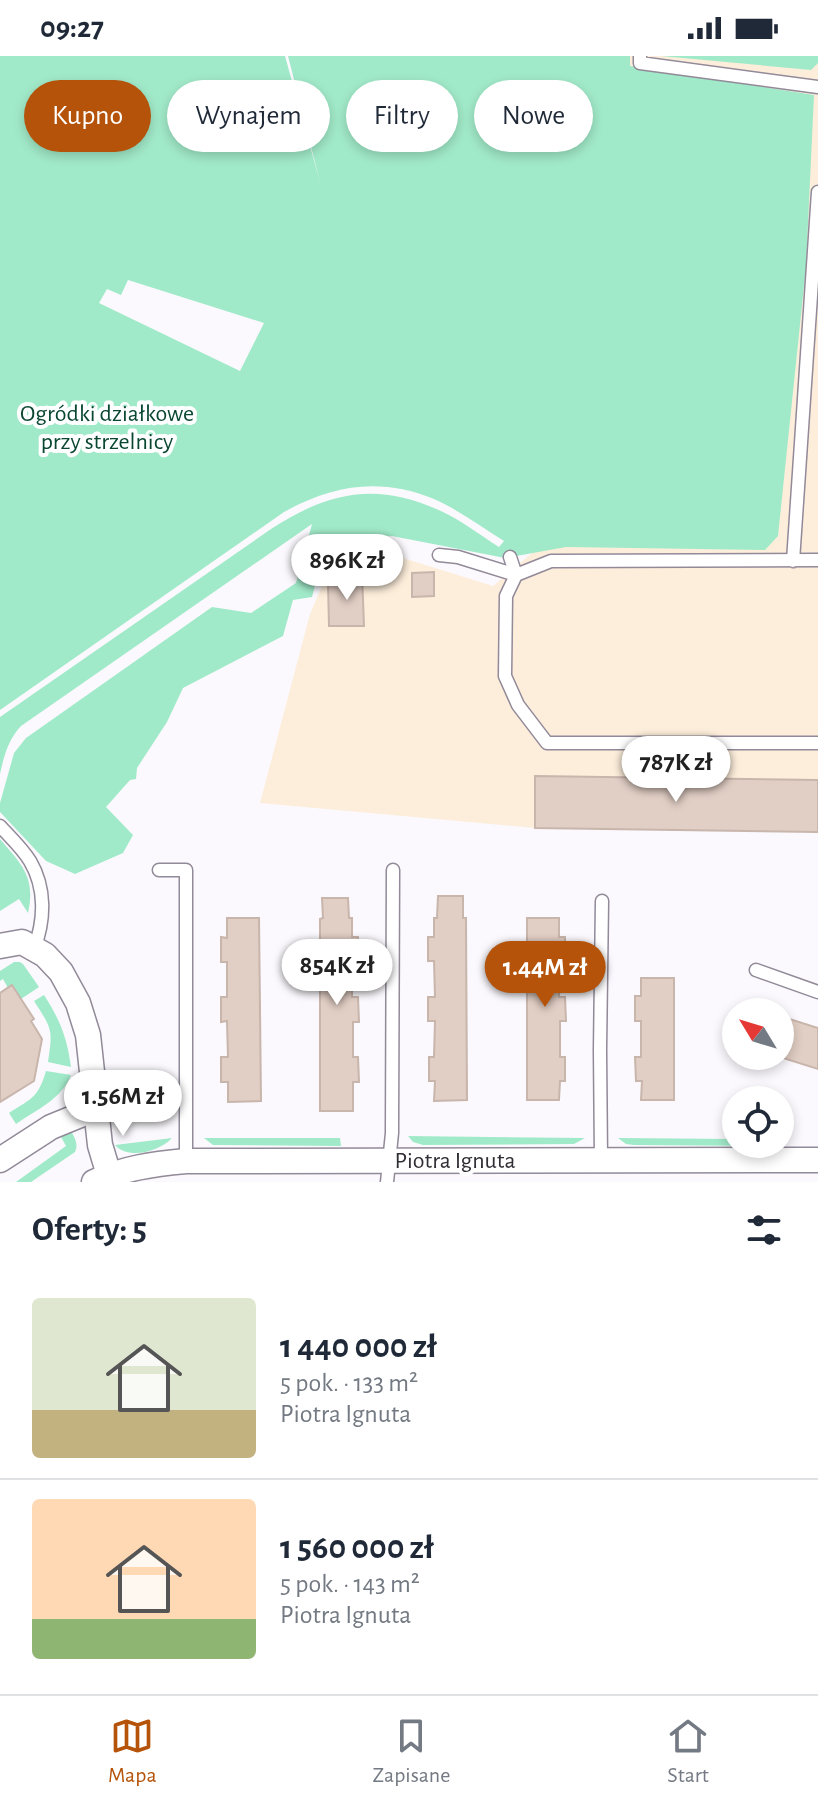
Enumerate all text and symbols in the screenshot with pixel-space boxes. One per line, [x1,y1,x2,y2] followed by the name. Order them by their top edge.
[40,13,104,43] text: 09:27
[24,80,151,152] chip: Kupno
[167,80,330,152] chip: Wynajem
[346,80,458,152] chip: Filtry
[474,80,593,152] chip: Nowe
[20,402,194,454] park label: Ogródki działkowe przy strzelnicy
[273,534,421,602] pin: 896K zł
[309,547,385,573] text: 896K zł
[602,736,750,804] pin: 787K zł
[640,749,712,775] text: 787K zł
[263,939,411,1007] pin: 854K zł
[462,941,628,1009] pin: 1.44M zł
[300,952,374,978] text: 854K zł
[503,954,587,980] text: 1.44M zł
[722,998,794,1070] north arrow
[722,998,794,1158] map controls
[40,1070,206,1138] pin: 1.56M zł
[82,1083,164,1109] text: 1.56M zł
[722,1086,794,1158] button: locate
[394,1149,516,1173] street label: Piotra Ignuta
[742,1208,786,1252] icon: filters
[32,1213,147,1247] text: Oferty: 5
[96,1330,192,1426] icon: home
[280,1330,437,1364] text: 1 440 000 zł
[280,1370,418,1396] text: 5 pok. · 133 m²
[280,1401,411,1427] text: Piotra Ignuta
[96,1531,192,1627] icon: home
[280,1531,434,1565] text: 1 560 000 zł
[280,1571,420,1597] text: 5 pok. · 143 m²
[280,1602,411,1628] text: Piotra Ignuta
[108,1714,157,1788] tab: Mapa
[372,1714,450,1788] tab: Zapisane
[666,1714,710,1788] tab: Start

